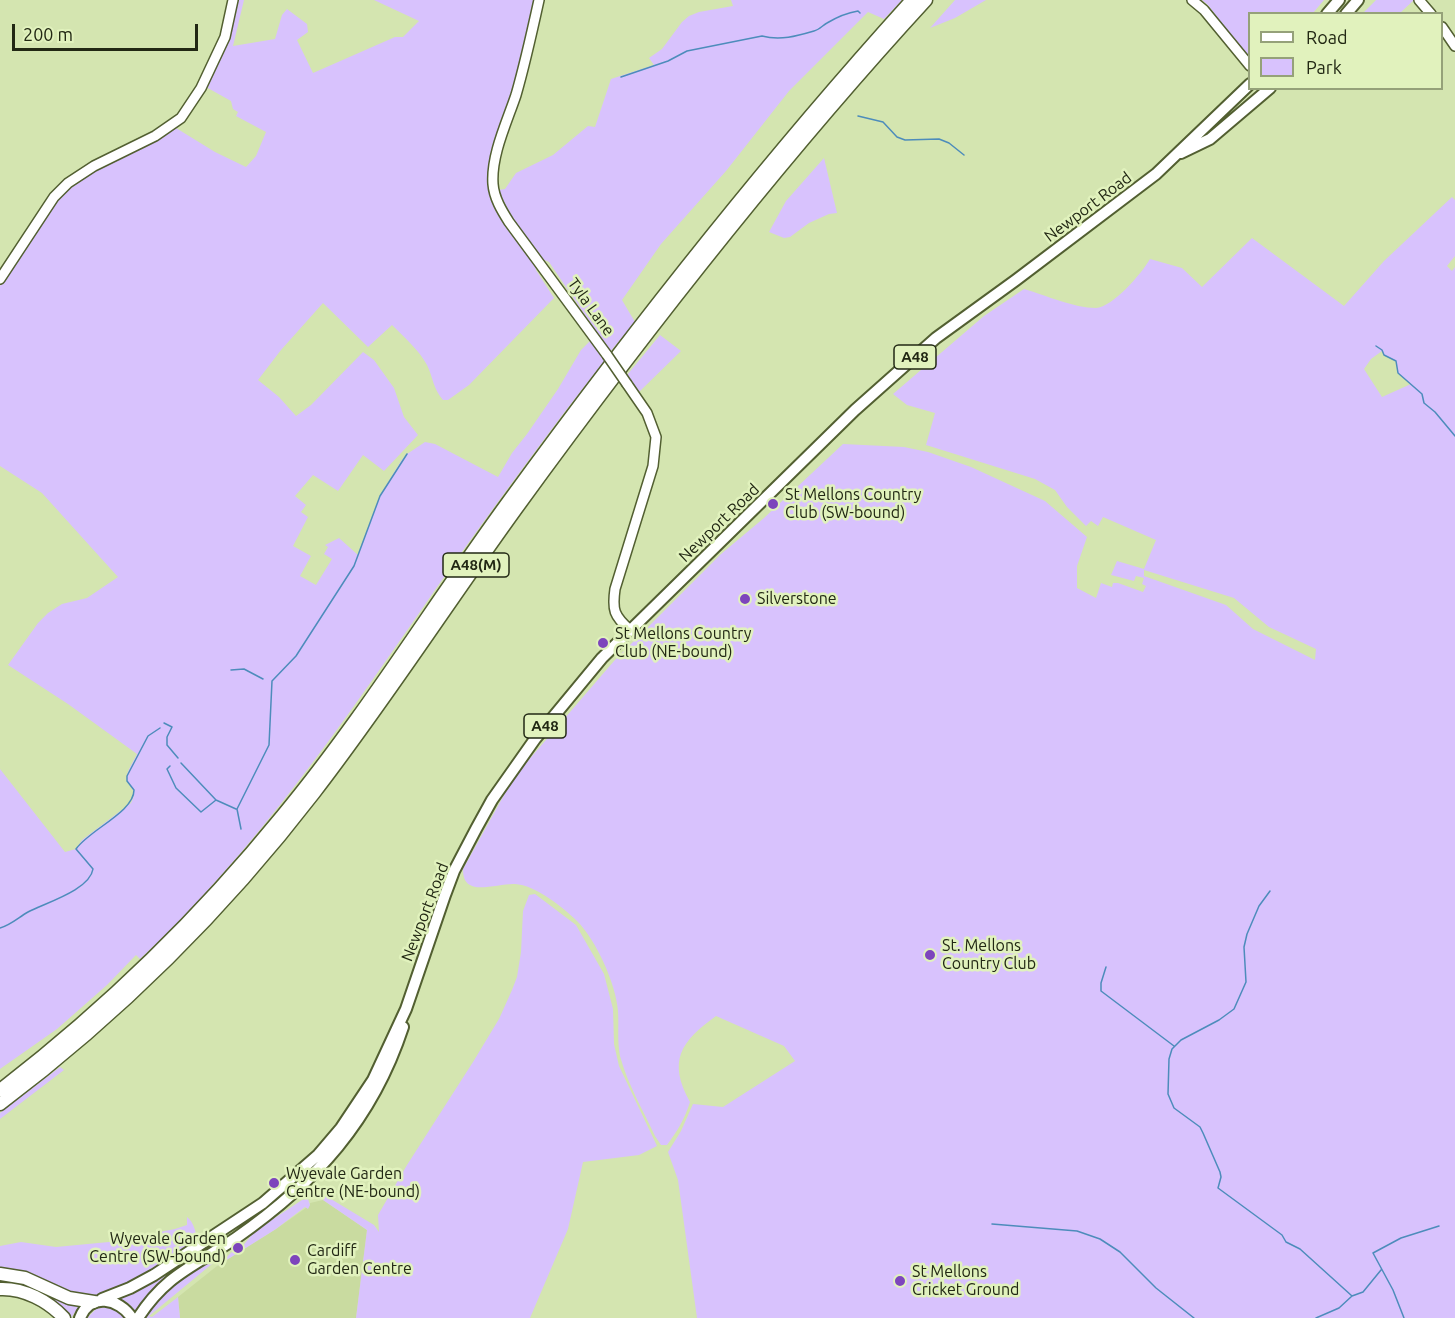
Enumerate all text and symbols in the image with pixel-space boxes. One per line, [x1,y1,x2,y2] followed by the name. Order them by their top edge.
[15,12,201,50] scale bar
[1248,12,1443,90] legend
[23,24,73,44] text: 200 m
[1306,27,1348,47] text: Road
[1306,57,1342,77] text: Park
[1041,168,1135,246] street label: Newport Road
[564,274,618,340] street label: Tyla Lane
[894,345,936,369] road number: A48
[675,480,763,566] street label: Newport Road
[785,485,921,523] place label: St Mellons Country Club (SW-bound)
[766,497,780,511] marker: St Mellons Country Club (SW-bound)
[443,553,509,577] road number: A48(M)
[757,589,837,609] place label: Silverstone
[738,592,752,606] marker: Silverstone
[615,624,751,662] place label: St Mellons Country Club (NE-bound)
[596,636,610,650] marker: St Mellons Country Club (NE-bound)
[524,714,566,738] road number: A48
[397,860,453,964] street label: Newport Road
[942,936,1036,974] place label: St. Mellons Country Club
[923,948,937,962] marker: St. Mellons Country Club
[286,1164,420,1202] place label: Wyevale Garden Centre (NE-bound)
[267,1176,281,1190] marker: Wyevale Garden Centre (NE-bound)
[89,1229,226,1267] place label: Wyevale Garden Centre (SW-bound)
[231,1241,245,1255] marker: Wyevale Garden Centre (SW-bound)
[307,1241,412,1279] place label: Cardiff Garden Centre
[288,1253,302,1267] marker: Cardiff Garden Centre
[912,1262,1019,1300] place label: St Mellons Cricket Ground
[893,1274,907,1288] marker: St Mellons Cricket Ground

